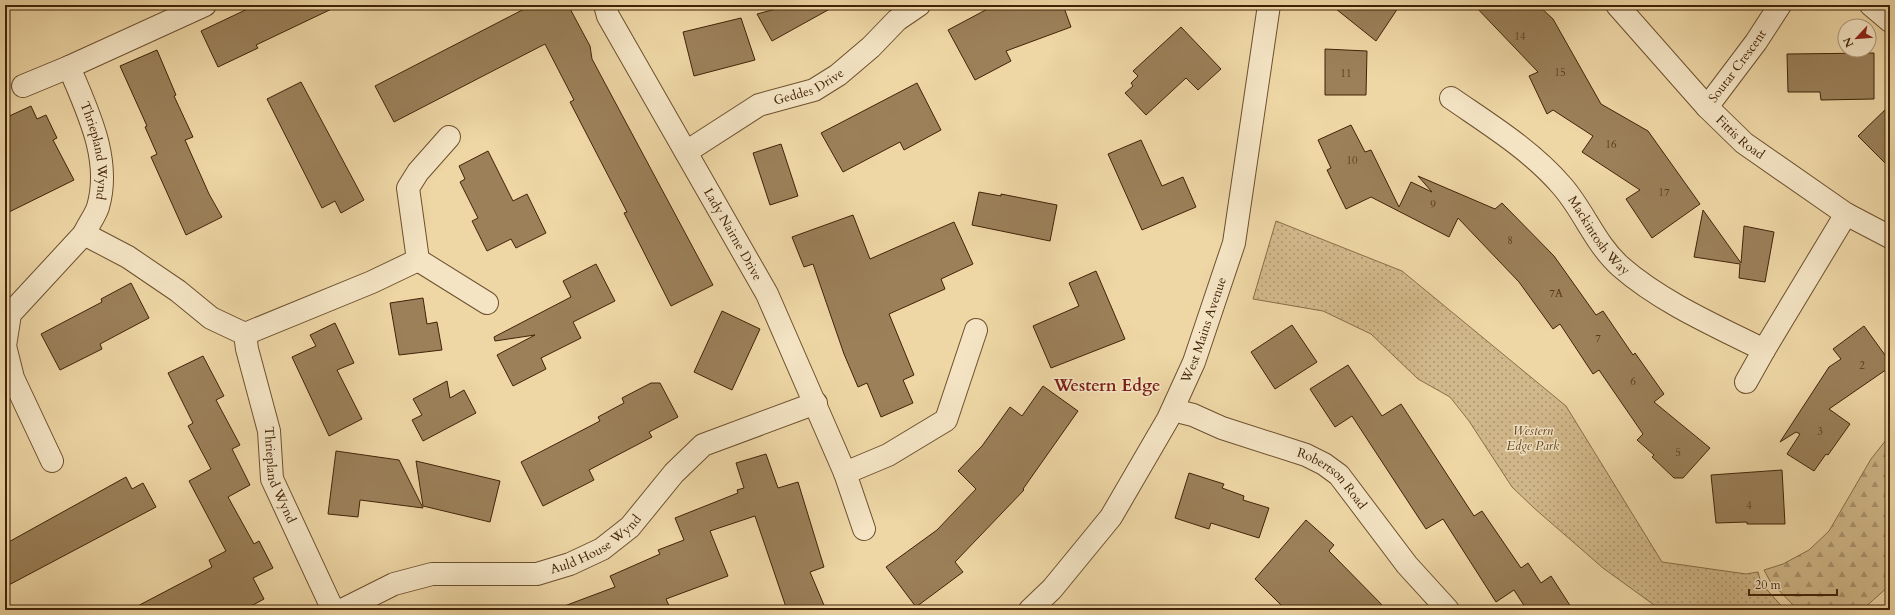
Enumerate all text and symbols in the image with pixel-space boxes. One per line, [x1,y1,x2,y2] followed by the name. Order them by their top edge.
[1837,18,1877,58] north arrow
[1704,26,1771,106] street label: Soutar Crescent
[1514,29,1526,44] house number: 14
[1839,34,1857,50] text: N
[772,65,848,110] street label: Geddes Drive
[1554,65,1566,80] house number: 15
[1340,66,1352,81] house number: 11
[76,99,111,202] street label: Thriepland Wynd
[1712,111,1768,164] street label: Fittis Road
[1605,137,1617,152] house number: 16
[1346,153,1358,168] house number: 10
[699,185,767,284] street label: Lady Nairne Drive
[1658,185,1670,200] house number: 17
[1564,192,1634,280] street label: Mackintosh Way
[1430,197,1436,212] house number: 9
[1507,233,1513,248] house number: 8
[1176,275,1231,387] street label: West Mains Avenue
[1549,286,1563,301] house number: 7A
[1595,331,1601,346] house number: 7
[1859,358,1865,373] house number: 2
[1053,374,1160,397] district label: Western Edge
[1630,374,1636,389] house number: 6
[1506,422,1560,455] park label: Western Edge Park
[1817,424,1823,439] house number: 3
[260,426,300,526] street label: Thriepland Wynd
[1295,444,1371,513] street label: Robertson Road
[1675,445,1681,460] house number: 5
[1746,498,1752,513] house number: 4
[548,511,645,578] street label: Auld House Wynd
[1749,571,1837,597] scale bar
[1755,577,1782,593] text: 20 m

